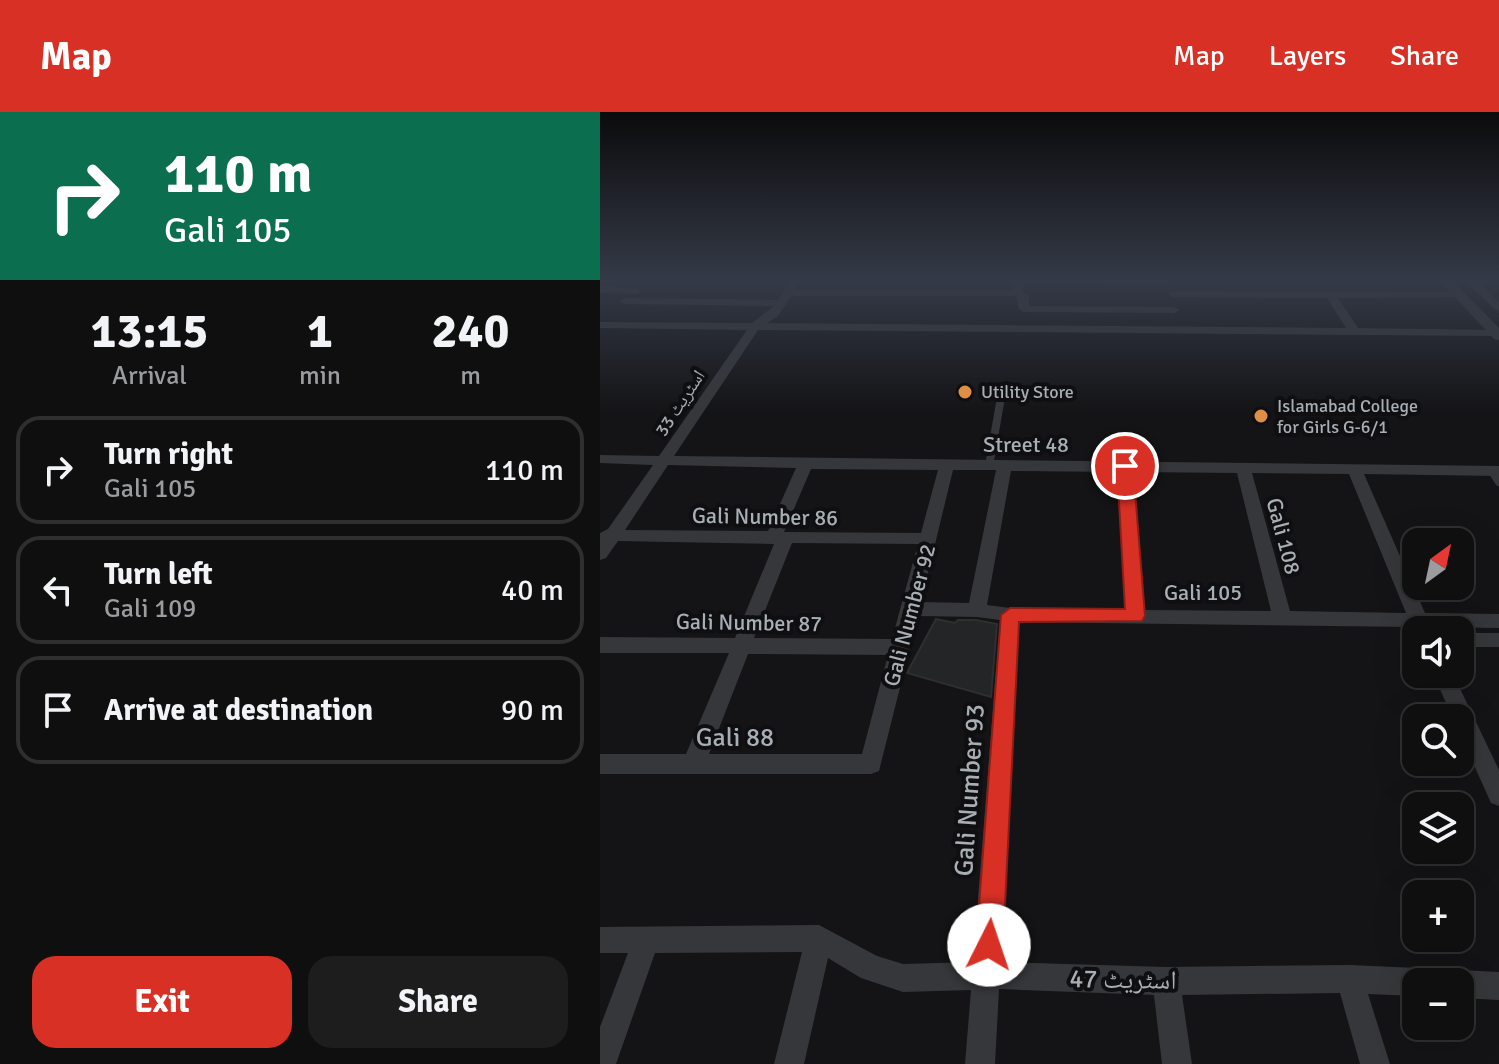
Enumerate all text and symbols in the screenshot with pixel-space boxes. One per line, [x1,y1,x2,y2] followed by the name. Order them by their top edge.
[40,33,112,80] text: Map
[1173,39,1225,73] text: Map
[1269,39,1346,73] text: Layers
[1390,39,1459,73] text: Share
[164,139,312,208] text: 110 m
[32,144,136,248] icon: right
[164,208,292,253] text: Gali 105
[91,302,208,361] text: 13:15
[307,302,333,361] text: 1
[432,302,509,361] text: 240
[112,360,187,392] text: Arrival
[299,360,341,392] text: min
[460,360,481,392] text: m
[651,366,709,440] street label: اسٹریٹ 33
[981,381,1074,403] place label: Utility Store
[956,383,974,401] marker: Utility Store
[1277,395,1418,438] place label: Islamabad College for Girls G-6/1
[1252,407,1270,425] marker: Islamabad College for Girls G-6/1
[983,431,1069,458] street label: Street 48
[1091,432,1159,500] pin
[104,436,233,473] text: Turn right
[1103,444,1147,488] icon: arrive
[36,448,80,492] icon: right
[485,452,564,489] text: 110 m
[104,473,196,505] text: Gali 105
[1260,495,1307,577] street label: Gali 108
[692,502,838,531] street label: Gali Number 86
[1402,528,1474,600] north arrow
[1402,528,1474,1040] map controls
[878,541,941,689] street label: Gali Number 92
[104,556,213,593] text: Turn left
[36,568,80,612] icon: left
[501,572,564,609] text: 40 m
[1164,579,1242,606] street label: Gali 105
[104,593,196,625] text: Gali 109
[676,608,822,637] street label: Gali Number 87
[1402,616,1474,688] button: sound
[36,688,80,732] icon: arrive
[104,692,373,729] text: Arrive at destination
[501,692,564,729] text: 90 m
[948,703,992,877] street label: Gali Number 93
[1402,704,1474,776] button: search
[696,722,774,754] street label: Gali 88
[1402,792,1474,864] button: layers
[1402,880,1474,952] button: +
[947,903,1031,987] position arrow
[32,956,292,1048] button: Exit
[308,956,568,1048] button: Share
[1069,963,1177,997] street label: اسٹریٹ 47
[1402,968,1474,1040] button: −

